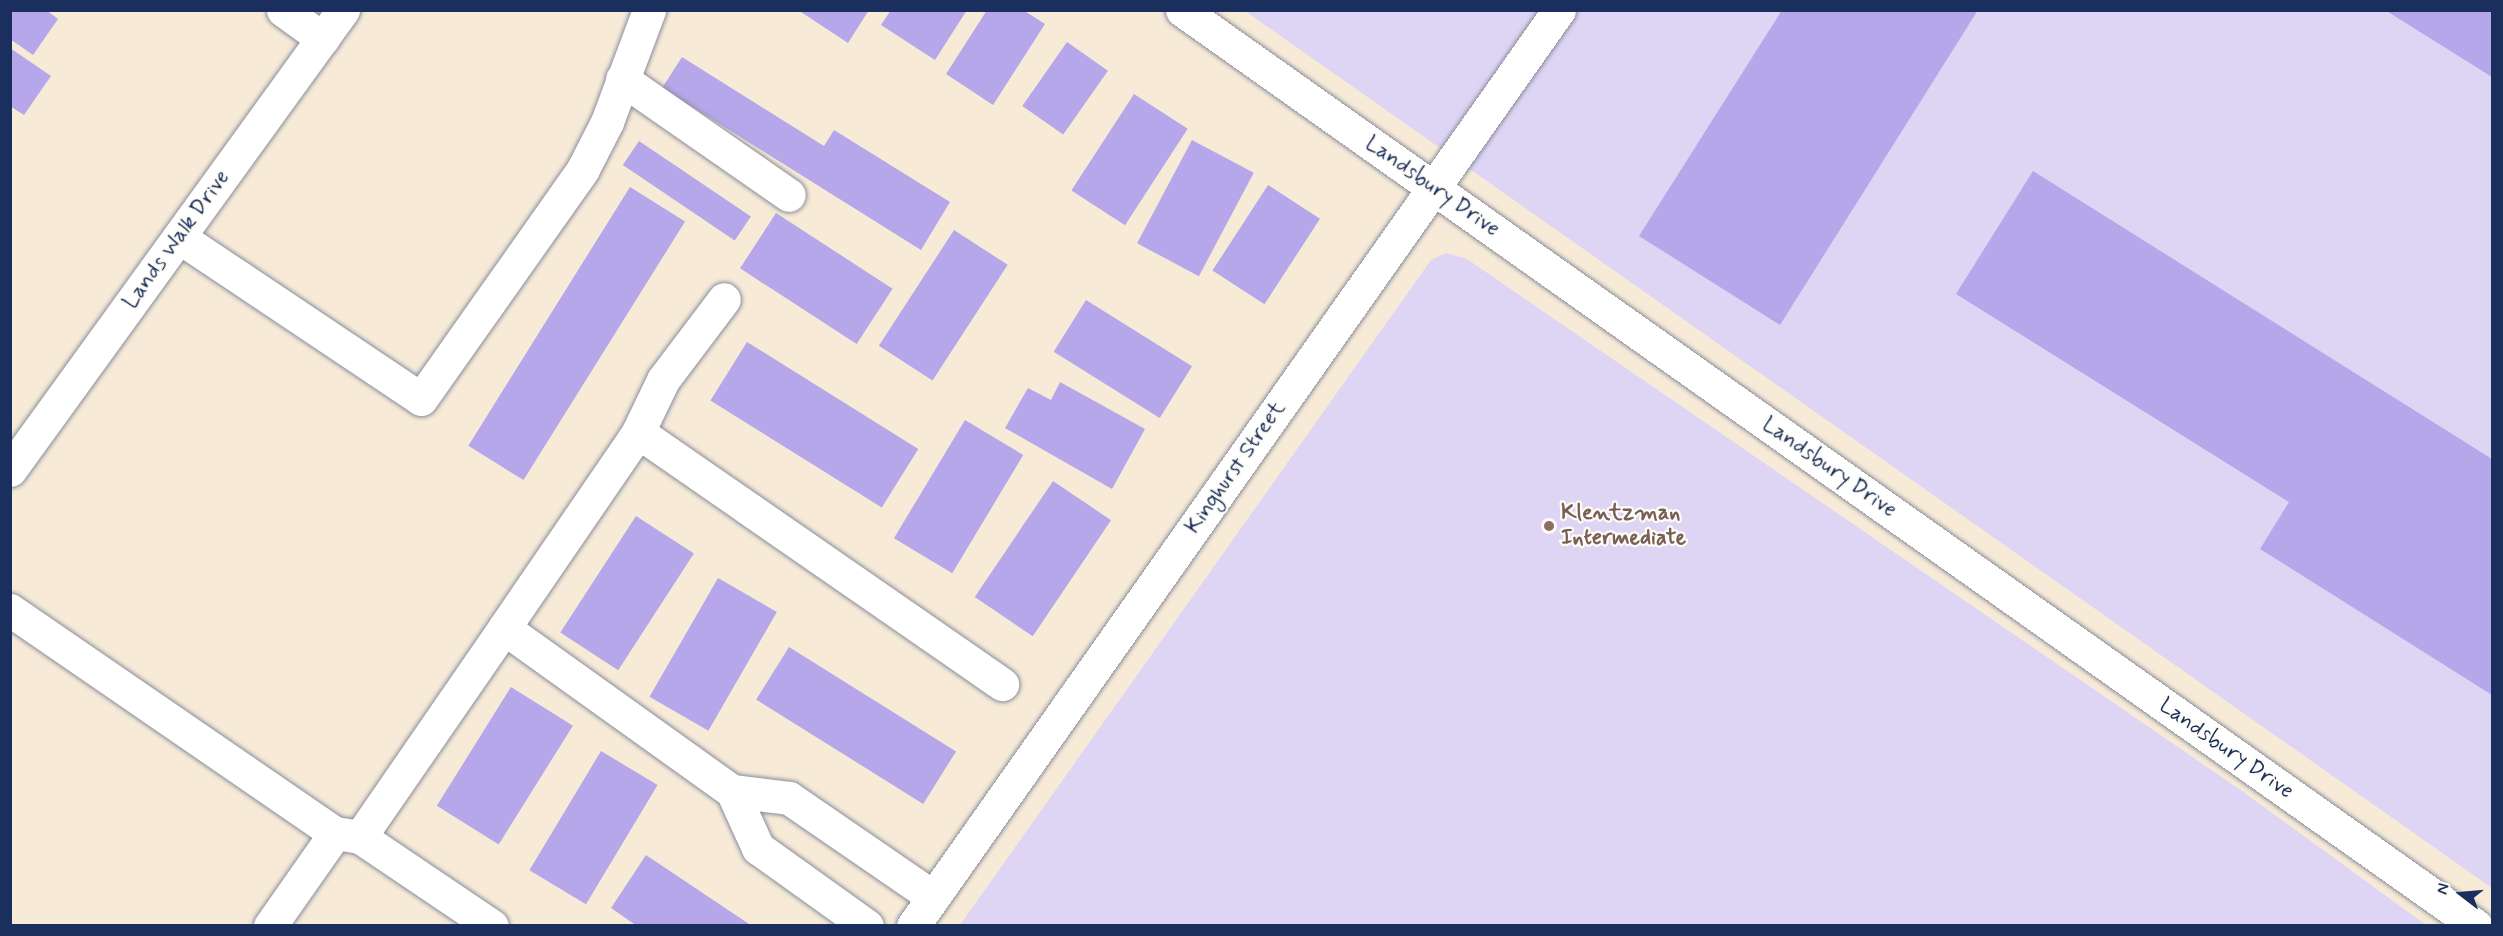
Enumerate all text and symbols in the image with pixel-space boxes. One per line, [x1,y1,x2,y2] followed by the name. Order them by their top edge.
[1360,131,1504,243] street label: Landsbury Drive
[117,165,237,315] street label: Lands Walk Drive
[1180,397,1292,539] street label: Kinghurst Street
[1757,412,1901,524] street label: Landsbury Drive
[1561,500,1686,552] place label: Klentzman Intermediate
[1542,519,1556,533] marker: Klentzman Intermediate
[2154,693,2298,805] street label: Landsbury Drive
[2431,864,2491,924] north arrow
[2432,881,2455,897] text: N

